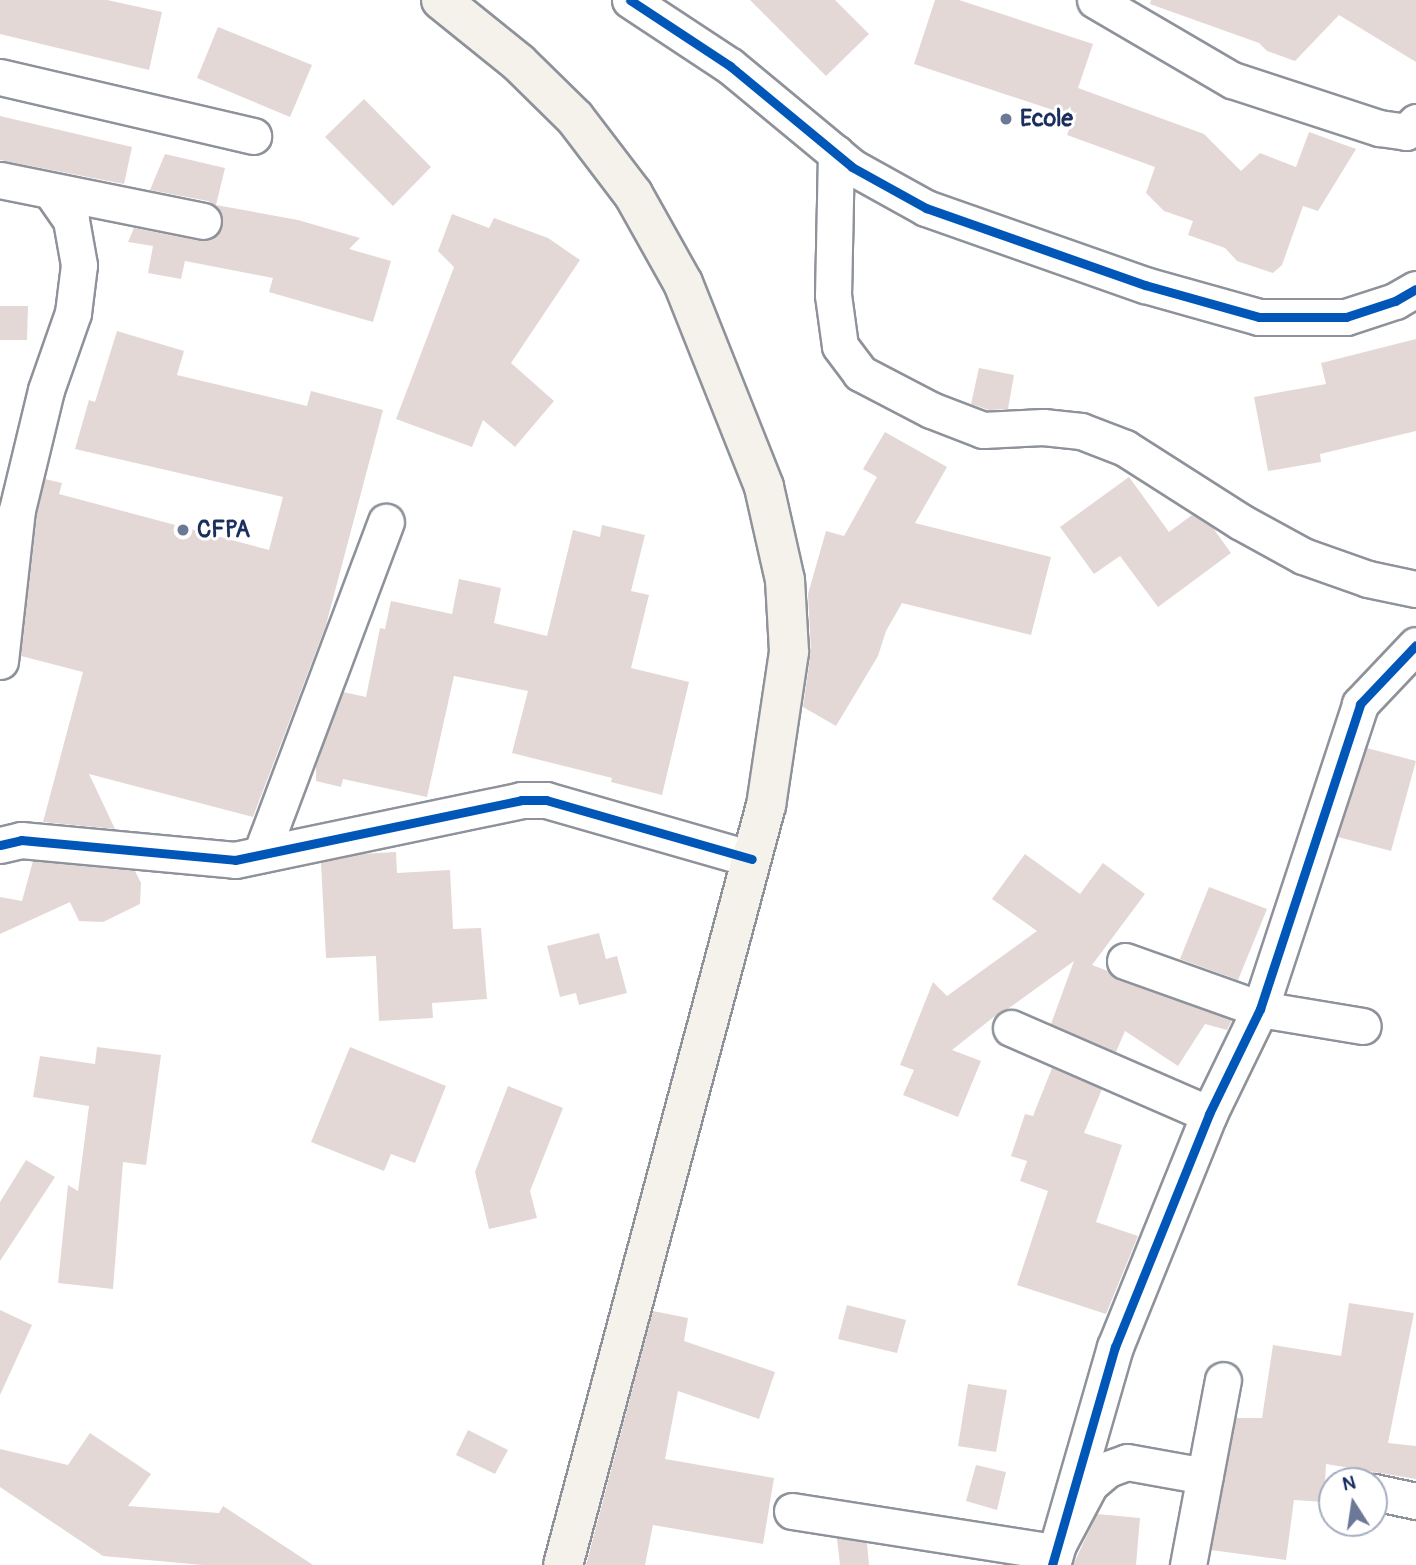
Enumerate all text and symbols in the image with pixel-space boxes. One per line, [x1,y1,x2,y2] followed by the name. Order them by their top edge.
[1020,105,1073,133] place label: Ecole
[998,111,1014,127] marker: Ecole
[197,516,250,544] place label: CFPA
[175,522,191,538] marker: CFPA
[1318,1467,1388,1537] north arrow
[1340,1470,1358,1496] text: N

